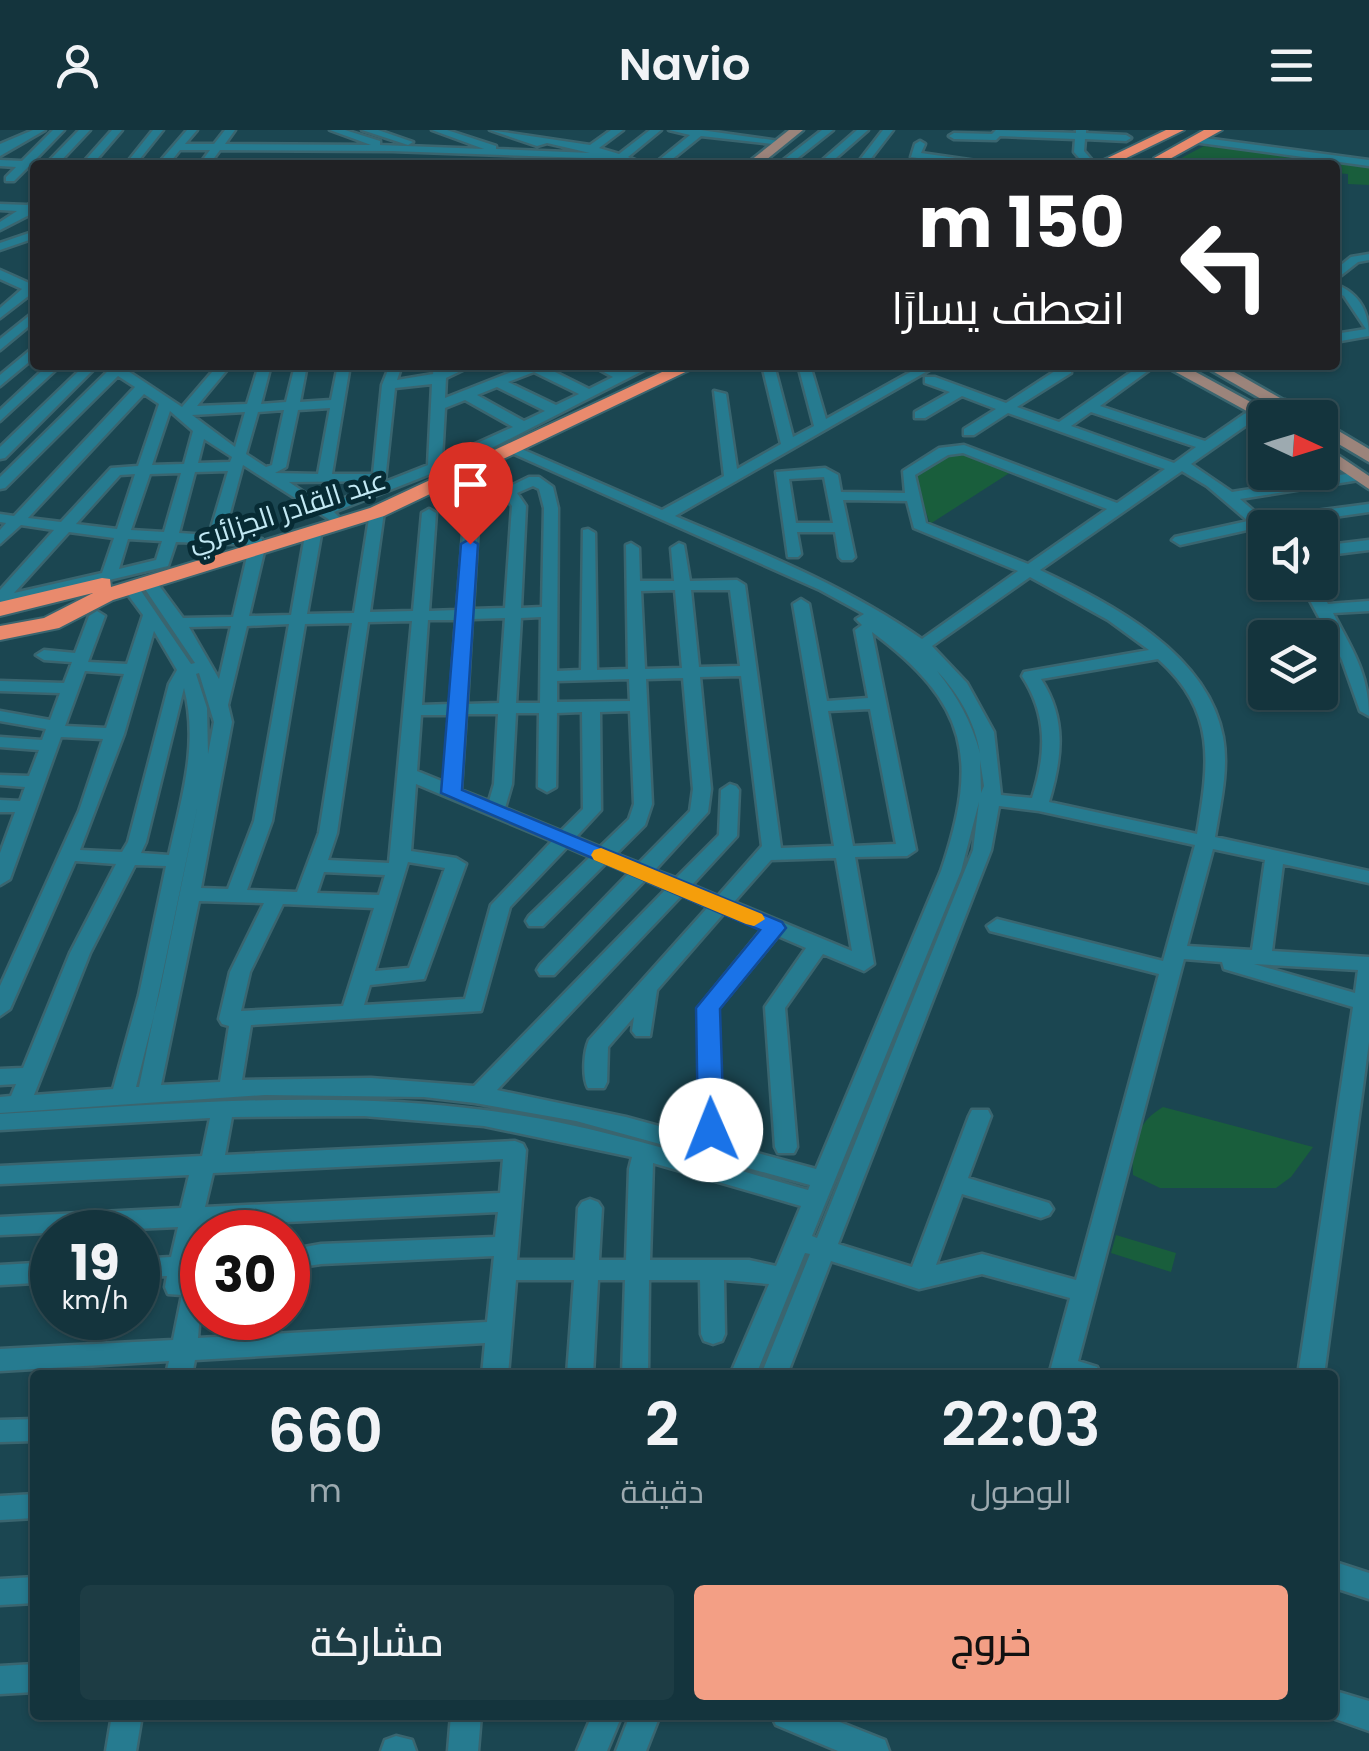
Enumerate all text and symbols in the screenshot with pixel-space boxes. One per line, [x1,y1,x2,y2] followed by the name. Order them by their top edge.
[619,33,750,96] text: Navio
[50,38,105,93] icon: person
[1264,38,1319,93] icon: menu
[919,173,1125,272] text: 150 m
[1160,200,1290,330] icon: left
[891,277,1125,340] text: انعطف يسارًا
[1248,400,1338,490] north arrow
[1248,400,1338,710] map controls
[428,442,513,545] pin
[443,457,498,512] icon: arrive
[183,460,392,563] street label: عبد القادر الجزائري
[1248,510,1338,600] button: sound
[1248,620,1338,710] button: layers
[659,1078,763,1182] position arrow
[180,1210,310,1340] speed limit sign: 30
[70,1227,120,1298] text: 19
[62,1283,128,1318] text: km/h
[645,1383,679,1467] text: 2
[941,1383,1101,1467] text: 22:03
[267,1389,383,1473] text: 660
[309,1468,342,1513] text: m
[620,1469,704,1514] text: دقيقة
[970,1469,1072,1514] text: الوصول
[80,1585,674,1700] button: مشاركة
[694,1585,1288,1700] button: خروج

